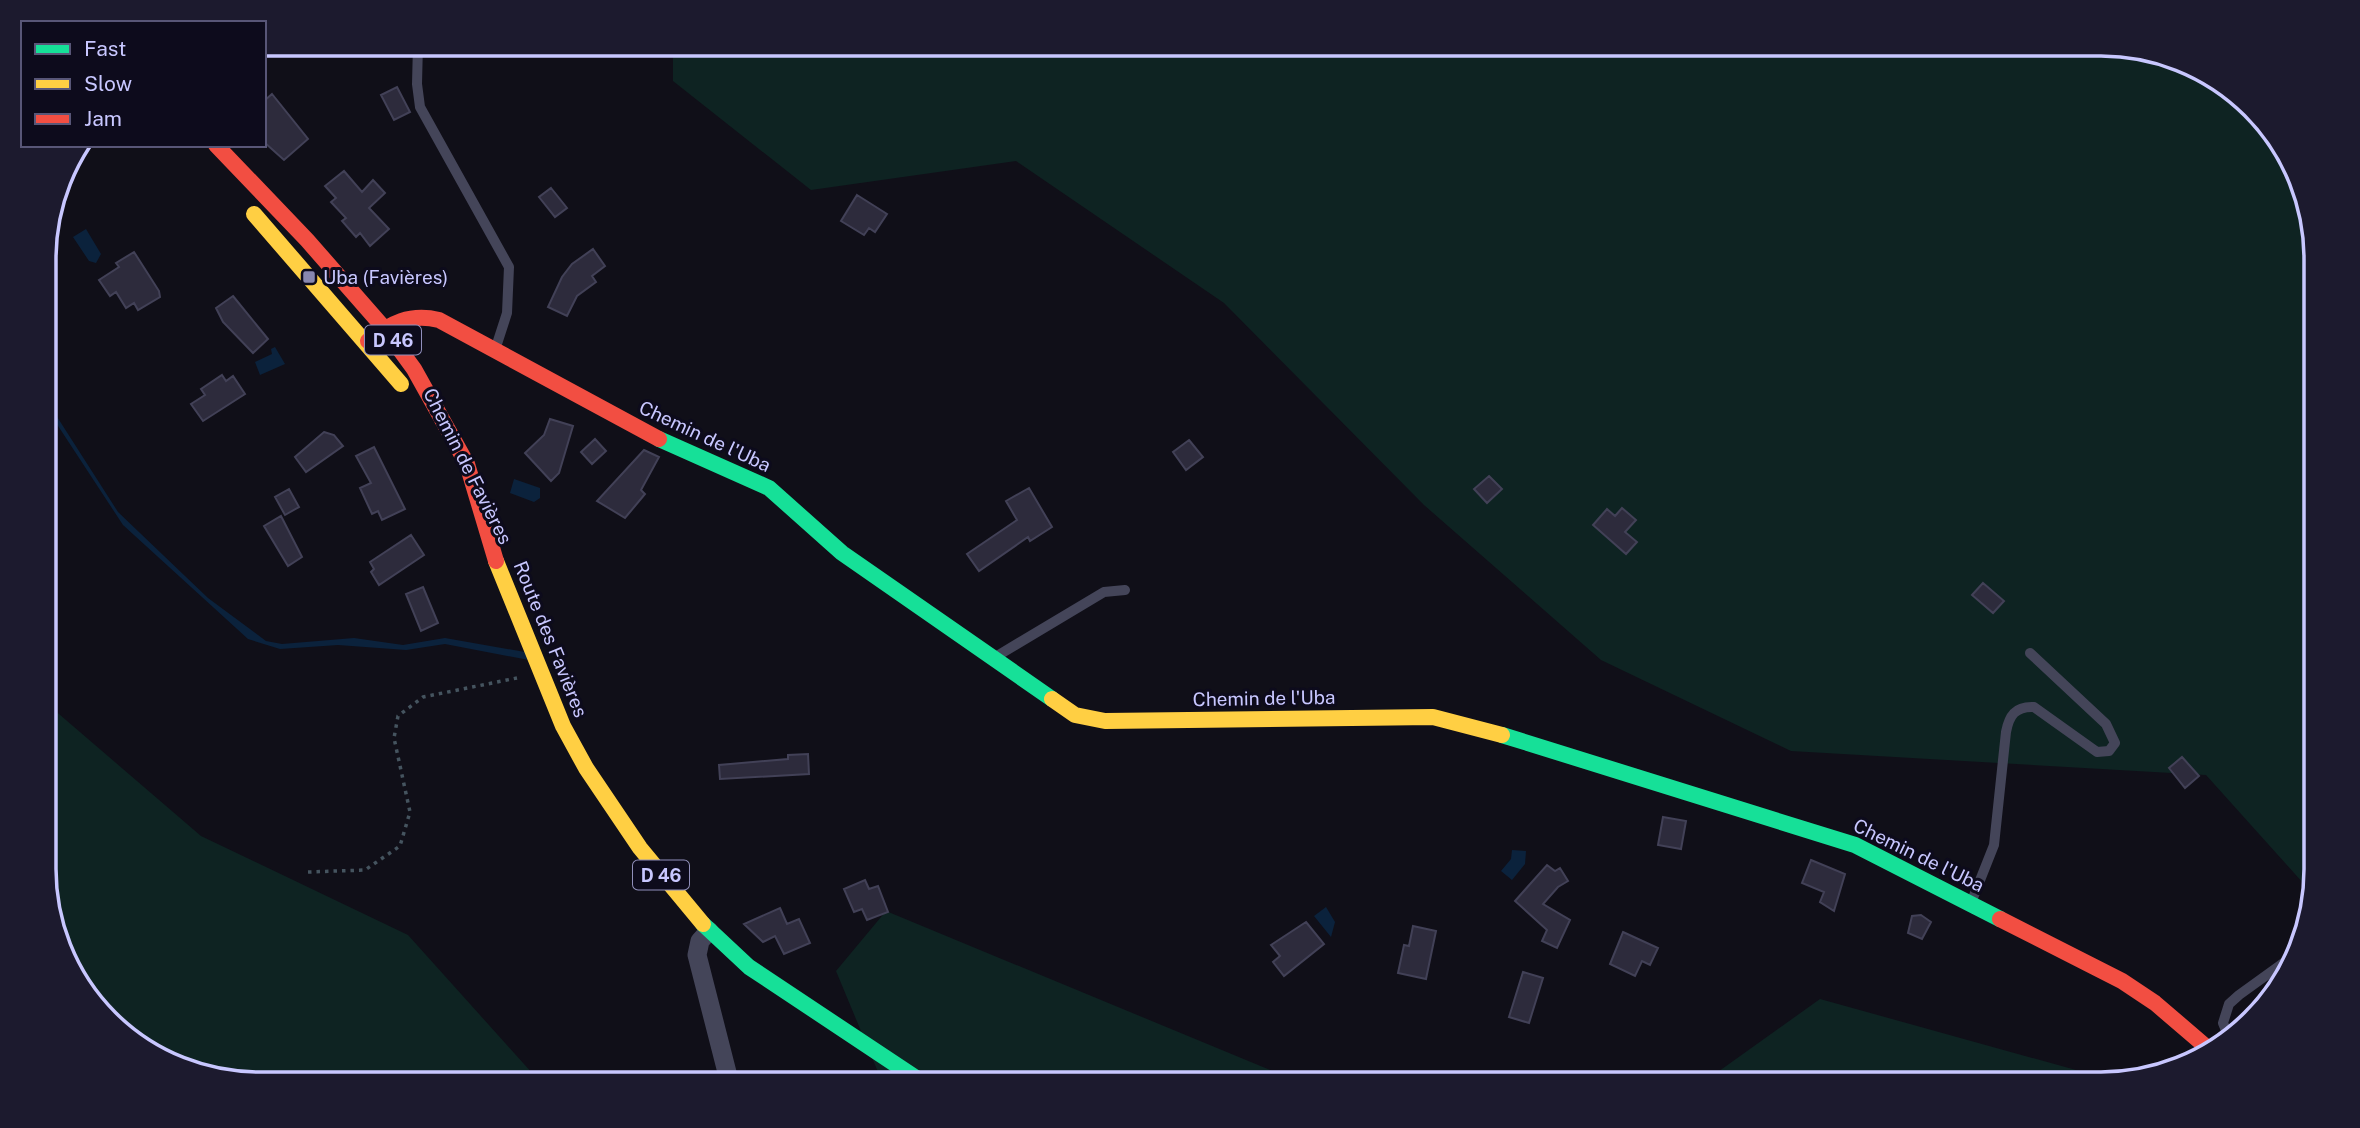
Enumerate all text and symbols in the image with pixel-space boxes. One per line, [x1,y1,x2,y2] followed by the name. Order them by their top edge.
[21,21,266,147] legend
[84,36,126,61] text: Fast
[84,71,132,96] text: Slow
[84,106,122,131] text: Jam
[323,266,448,288] place label: Uba (Favières)
[301,269,317,285] marker: Uba (Favières)
[365,326,421,354] road number: D 46
[419,384,517,548] street label: Chemin de Favières
[636,396,774,476] street label: Chemin de l'Uba
[510,558,592,720] street label: Route des Favières
[1192,686,1336,710] street label: Chemin de l'Uba
[1850,814,1988,896] street label: Chemin de l'Uba
[633,860,689,890] road number: D 46

